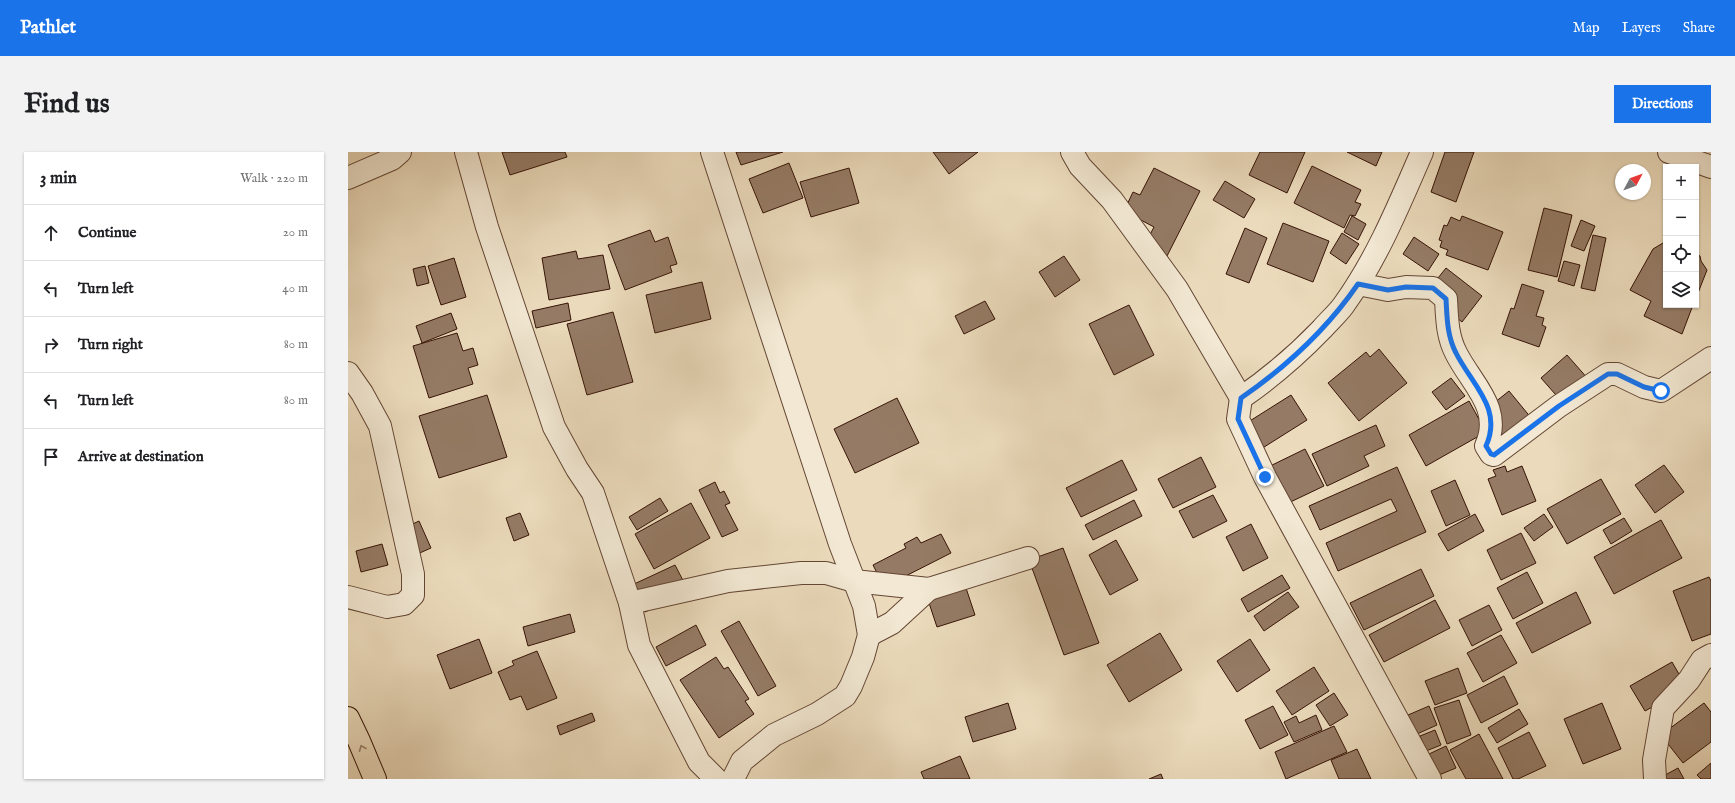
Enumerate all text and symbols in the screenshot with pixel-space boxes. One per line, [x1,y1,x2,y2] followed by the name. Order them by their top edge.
[20,16,76,40] text: Pathlet
[1573,19,1600,37] text: Map
[1622,19,1661,37] text: Layers
[1683,19,1715,37] text: Share
[1614,85,1711,123] button: Directions
[24,87,110,122] text: Find us
[1615,164,1651,200] north arrow
[1663,164,1699,308] map controls
[1663,164,1699,200] button: +
[40,168,77,189] text: 3 min
[240,170,308,187] text: Walk · 220 m
[1663,200,1699,236] button: −
[40,222,62,244] icon: ahead
[78,223,136,242] text: Continue
[283,224,308,241] text: 20 m
[1663,236,1699,272] button: locate
[1663,272,1699,308] button: layers
[40,278,62,300] icon: left
[78,279,134,298] text: Turn left
[282,280,308,297] text: 40 m
[40,334,62,356] icon: right
[78,335,143,354] text: Turn right
[284,336,308,353] text: 80 m
[1652,382,1670,400] route start
[40,390,62,412] icon: left
[78,391,134,410] text: Turn left
[284,392,308,409] text: 80 m
[40,446,62,468] icon: arrive
[78,447,204,466] text: Arrive at destination
[1256,468,1274,486] route end
[359,745,367,752] one-way arrow

